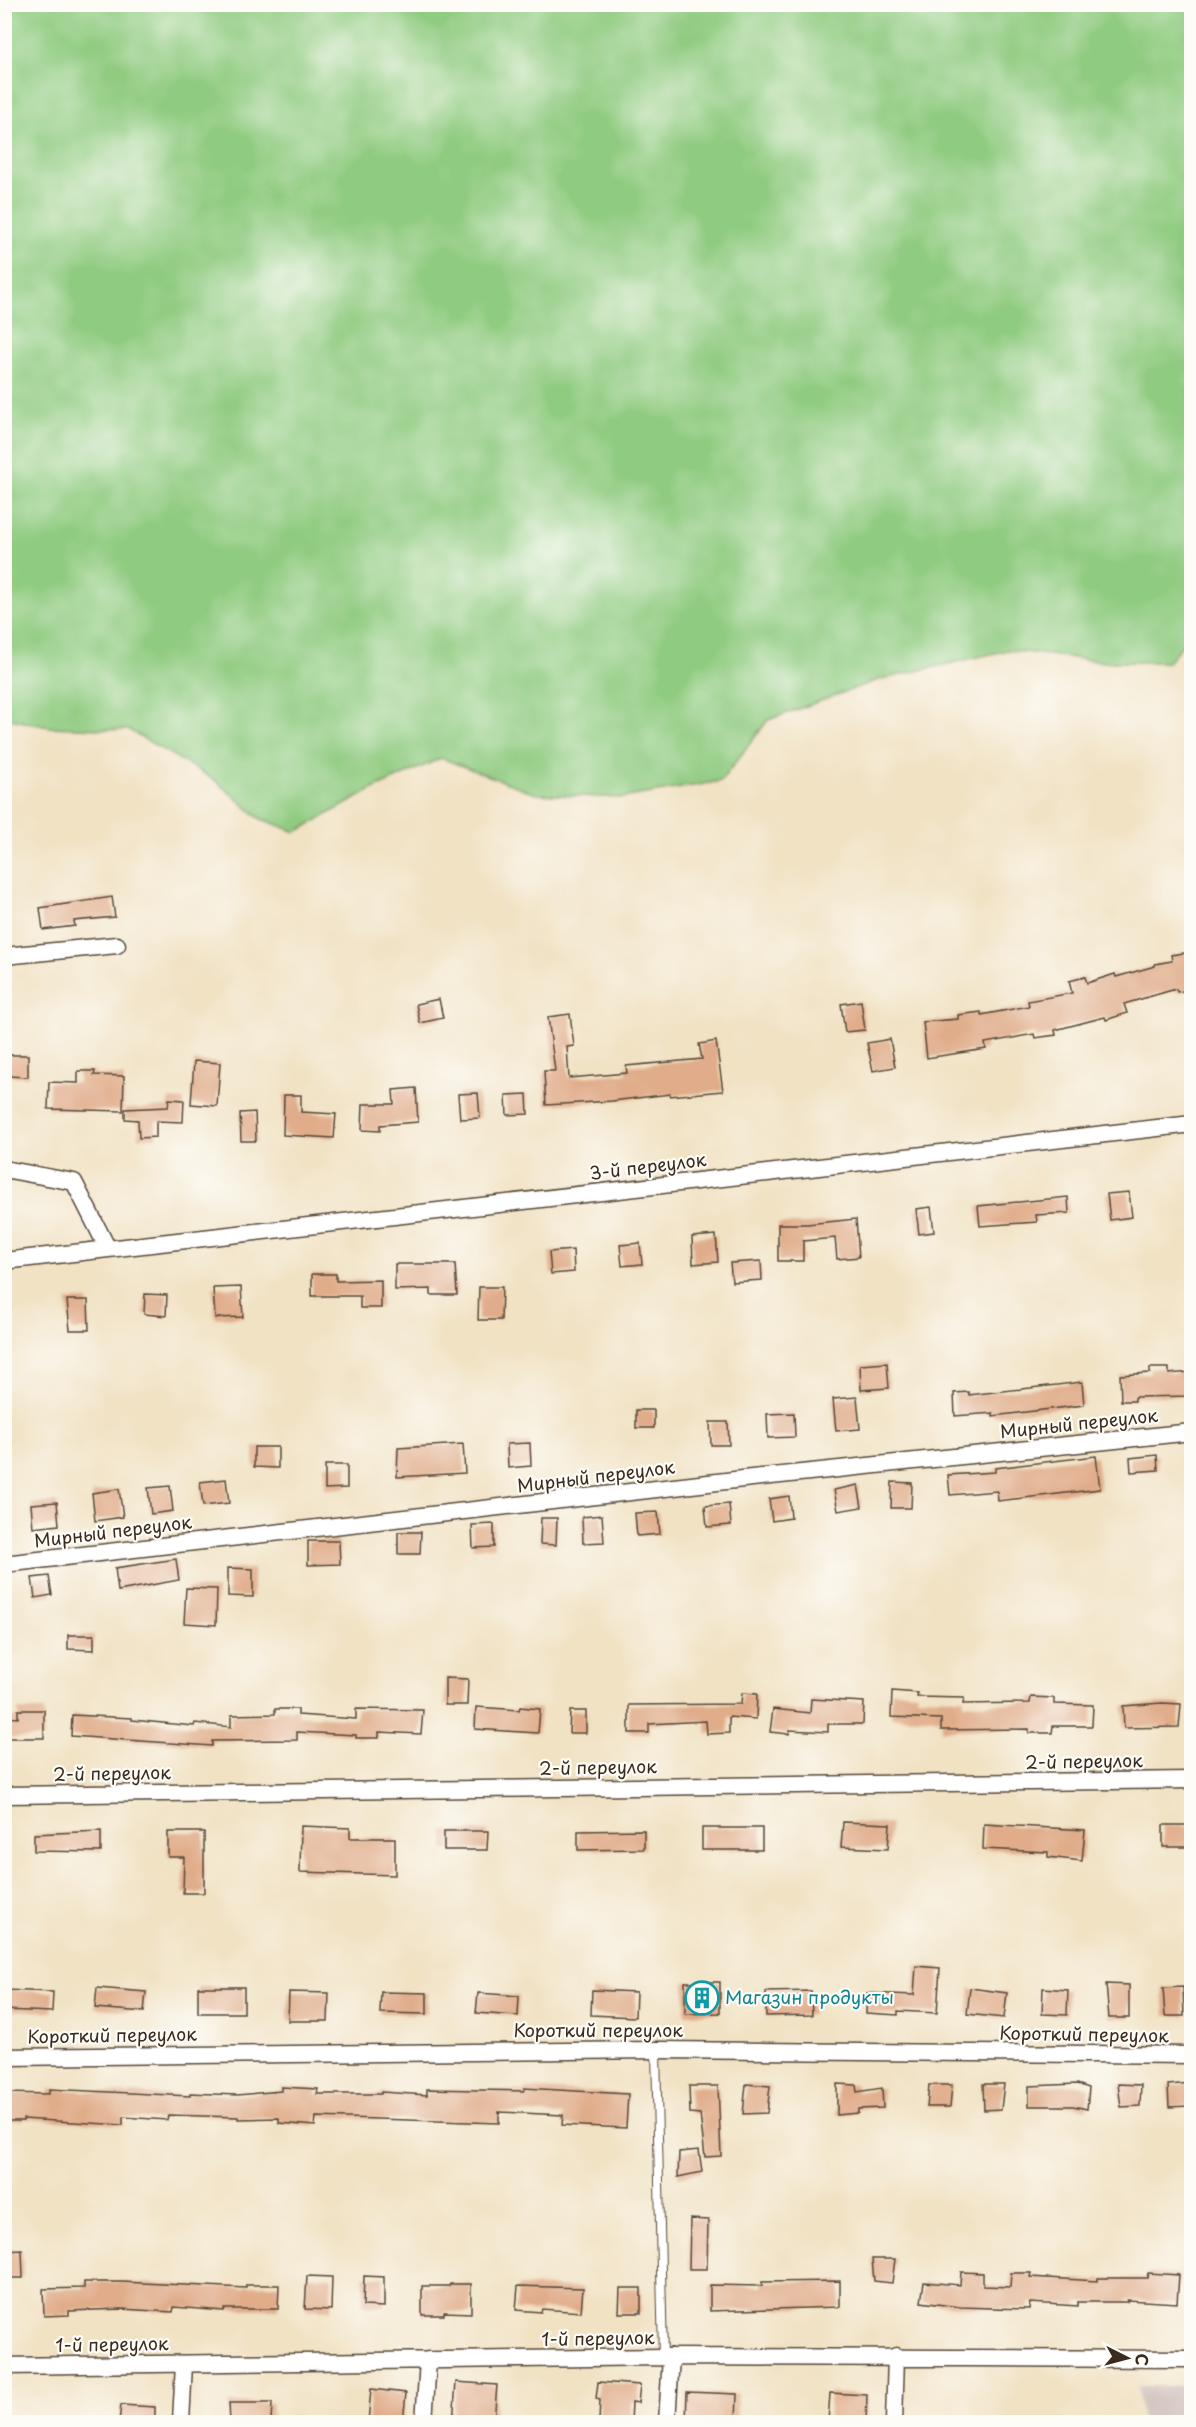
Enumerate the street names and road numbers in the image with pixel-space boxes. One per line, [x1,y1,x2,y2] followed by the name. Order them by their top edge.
[588,1145,708,1186] street label: 3-й переулок
[999,1401,1159,1444] street label: Мирный переулок
[516,1452,676,1499] street label: Мирный переулок
[33,1507,193,1554] street label: Мирный переулок
[1025,1746,1143,1775] street label: 2-й переулок
[539,1752,657,1781] street label: 2-й переулок
[53,1758,171,1787] street label: 2-й переулок
[513,2016,683,2043] street label: Короткий переулок
[999,2019,1169,2048] street label: Короткий переулок
[27,2020,197,2049] street label: Короткий переулок
[541,2323,655,2352] street label: 1-й переулок
[55,2329,169,2358] street label: 1-й переулок

